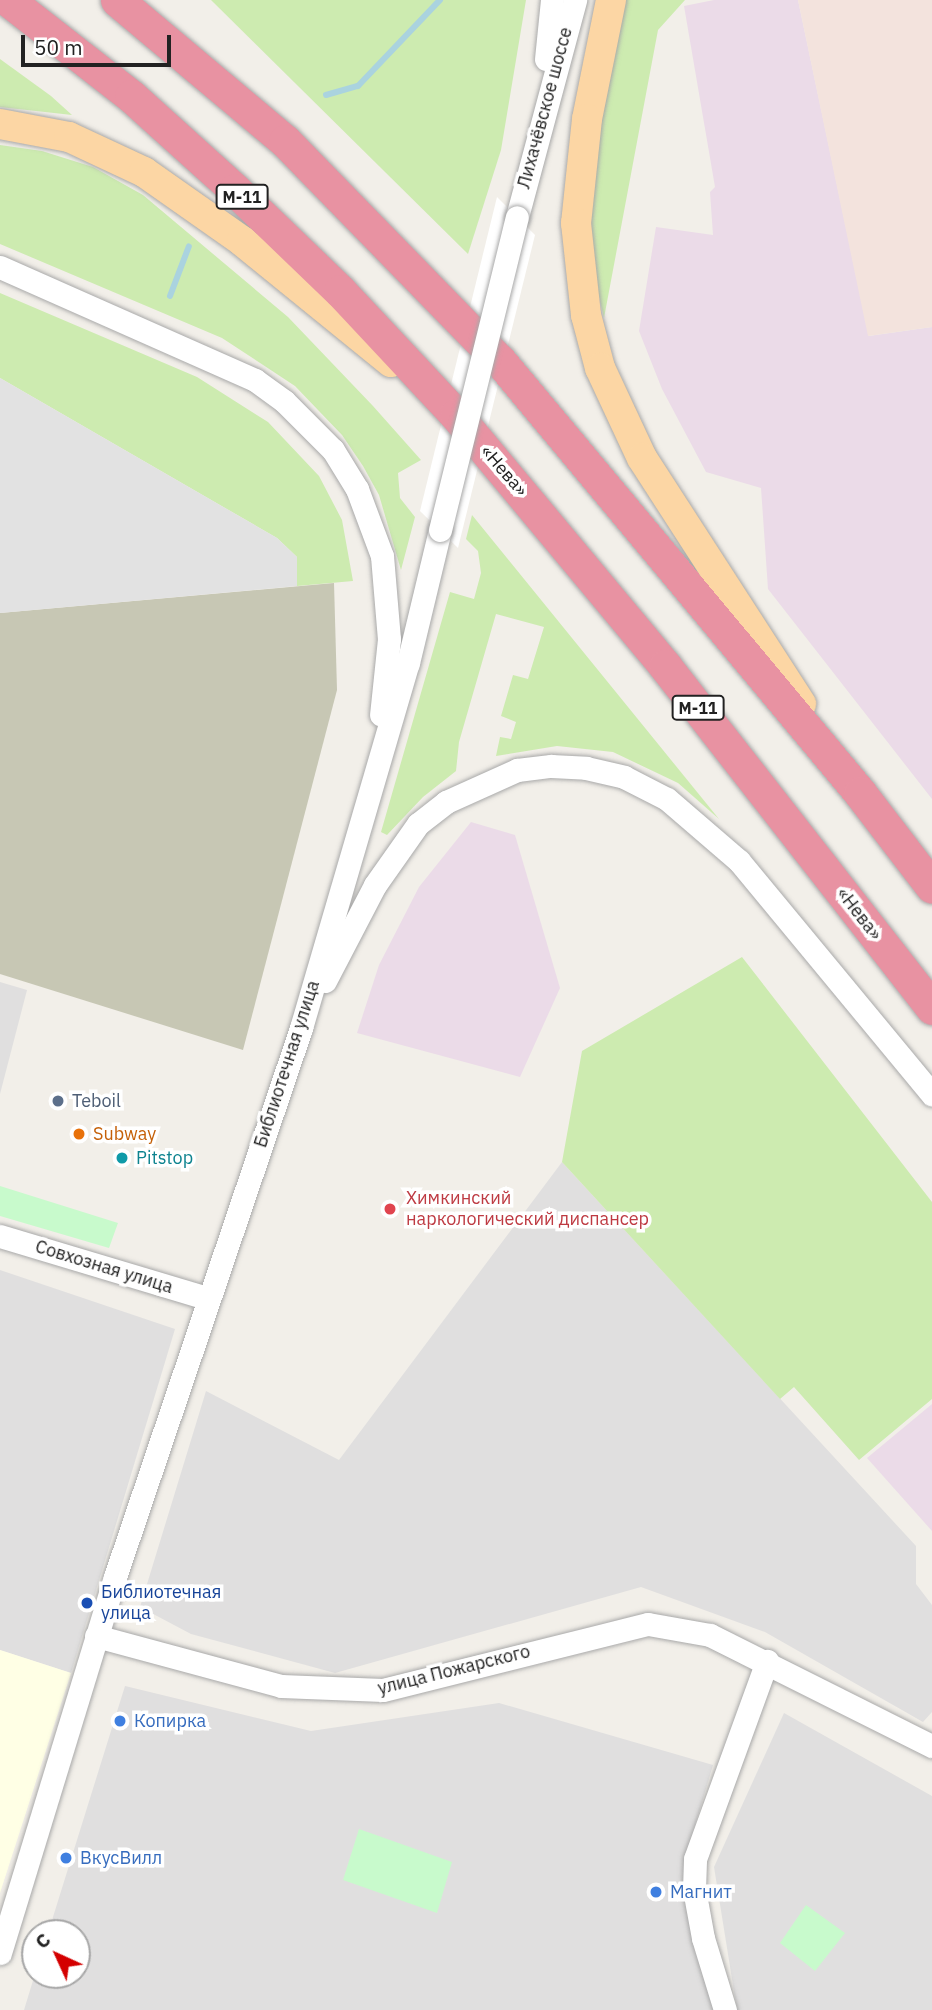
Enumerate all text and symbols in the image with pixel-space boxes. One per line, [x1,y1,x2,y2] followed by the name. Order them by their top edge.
[24,21,175,65] scale bar
[513,25,577,191] street label: Лихачёвское шоссе
[34,33,83,61] text: 50 m
[214,184,270,210] road number: М-11
[476,441,532,501] street label: «Нева»
[670,695,726,720] road number: М-11
[832,883,886,945] street label: «Нева»
[250,978,324,1150] street label: Библиотечная улица
[72,1090,121,1112] place label: Teboil
[50,1093,66,1109] marker: Teboil
[93,1123,156,1145] place label: Subway
[71,1126,87,1142] marker: Subway
[136,1147,193,1169] place label: Pitstop
[114,1150,130,1166] marker: Pitstop
[406,1188,649,1230] place label: Химкинский наркологический диспансер
[380,1199,400,1219] marker: Химкинский наркологический диспансер
[33,1236,175,1298] street label: Совхозная улица
[101,1582,221,1624] place label: Библиотечная улица
[79,1595,95,1611] marker: Библиотечная улица
[376,1641,532,1699] street label: улица Пожарского
[134,1710,206,1732] place label: Копирка
[112,1713,128,1729] marker: Копирка
[80,1847,162,1869] place label: ВкусВилл
[58,1850,74,1866] marker: ВкусВилл
[670,1881,732,1903] place label: Магнит
[648,1884,664,1900] marker: Магнит
[21,1919,91,1989] north arrow
[30,1928,55,1953] text: С

